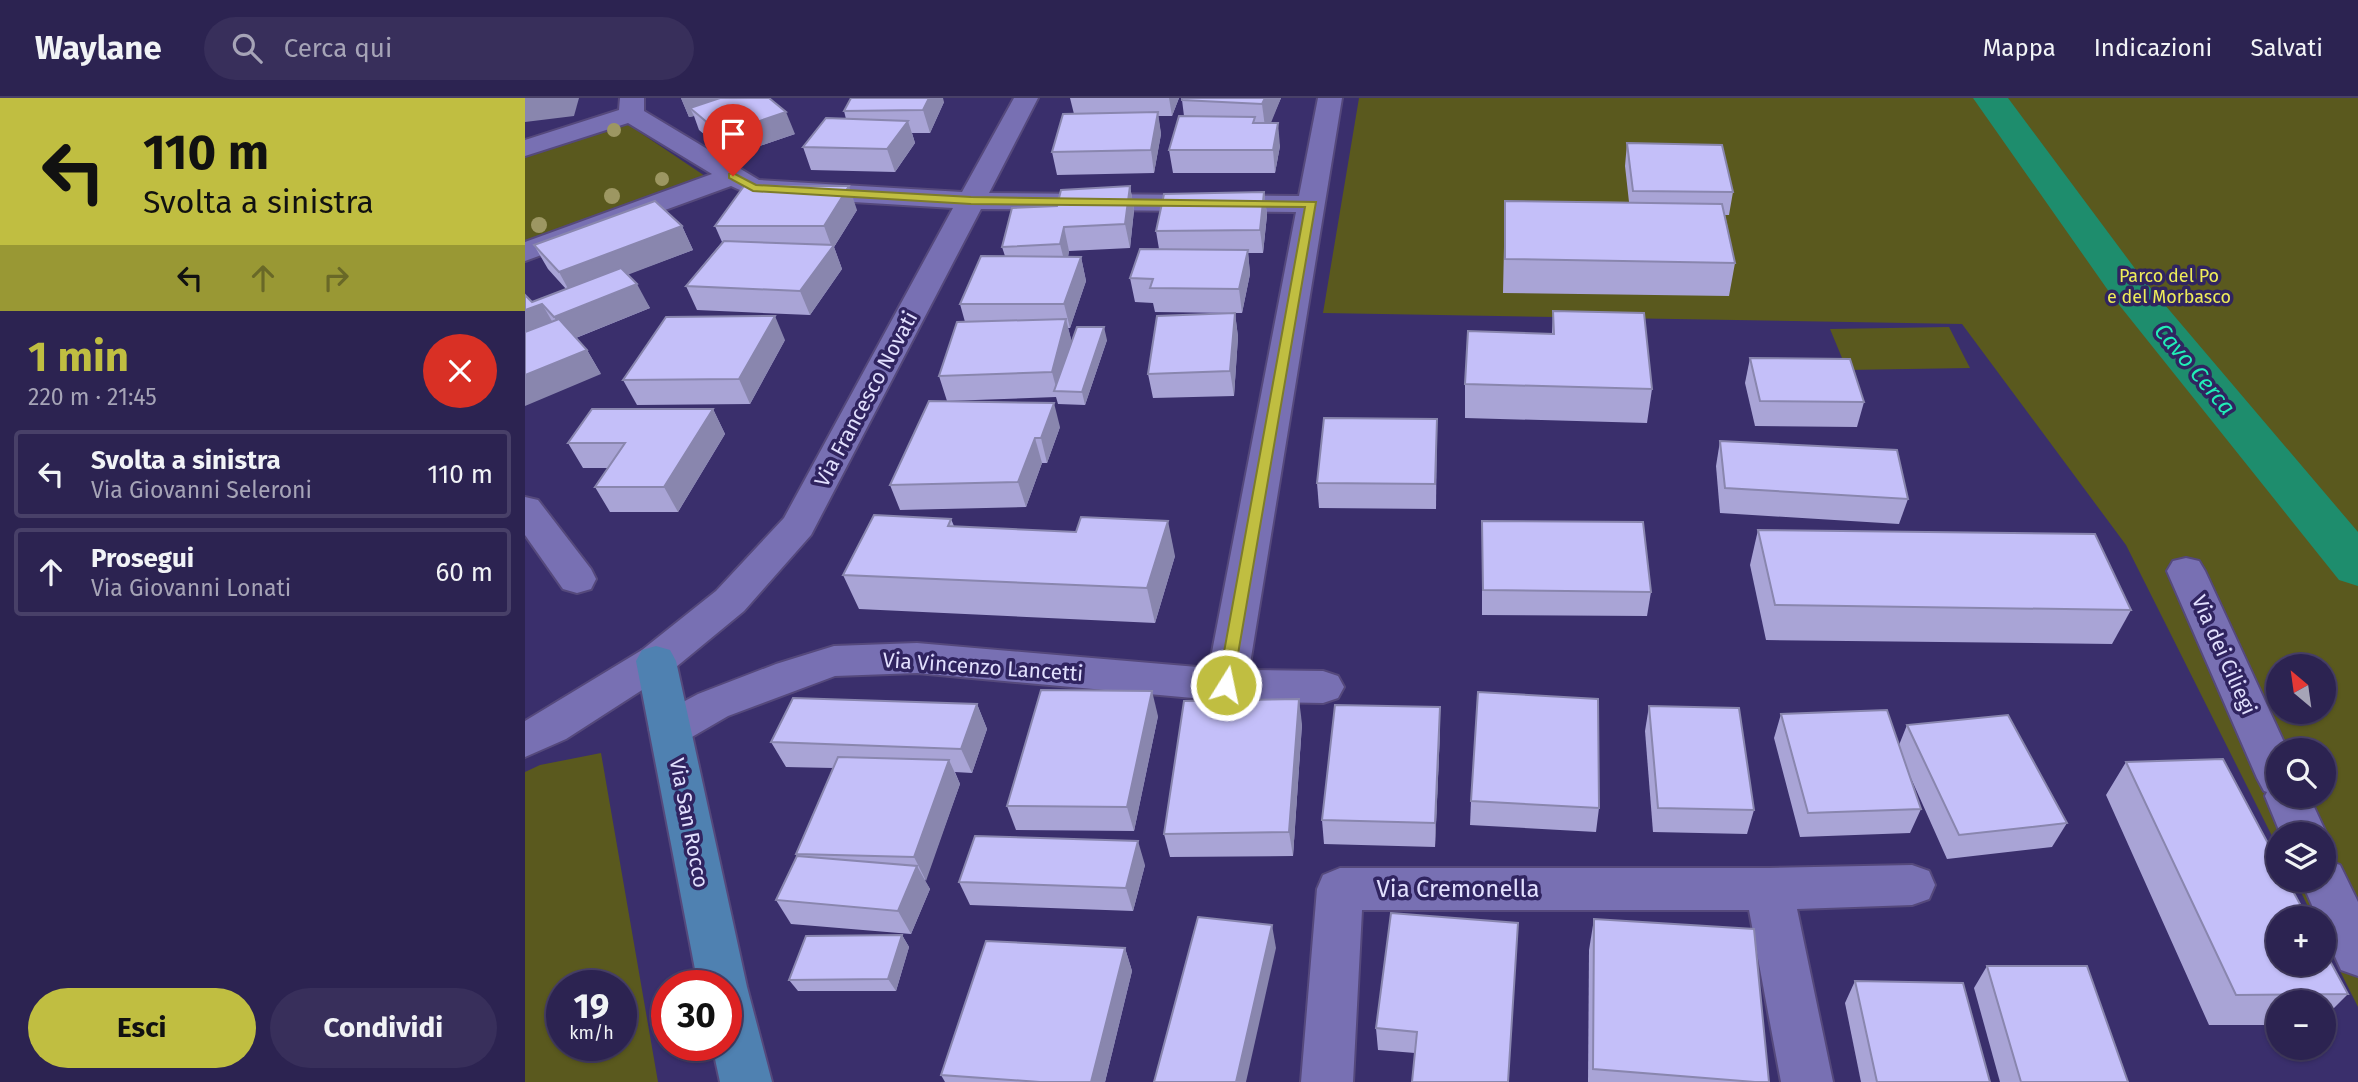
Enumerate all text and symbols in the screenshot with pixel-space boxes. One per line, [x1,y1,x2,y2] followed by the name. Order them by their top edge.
[204,17,694,80] search box
[35,28,162,68] text: Waylane
[228,29,266,67] icon: search
[284,33,392,64] text: Cerca qui
[1983,34,2056,62] text: Mappa
[2094,34,2212,62] text: Indicazioni
[2250,34,2323,62] text: Salvati
[703,104,763,176] pin
[714,115,752,153] icon: arrive
[143,123,269,182] text: 110 m
[28,126,119,217] icon: left
[143,183,374,221] text: Svolta a sinistra
[171,259,209,297] icon: left
[244,259,282,297] icon: ahead
[317,259,355,297] icon: right
[2107,265,2231,308] park label: Parco del Po e del Morbasco
[809,307,923,491] street label: Via Francesco Novati
[2148,317,2242,421] water label: Cavo Cerca
[28,332,129,382] text: 1 min
[423,334,497,408] button: close
[28,383,157,411] text: 220 m · 21:45
[91,445,281,476] text: Svolta a sinistra
[32,455,70,493] icon: left
[427,459,493,490] text: 110 m
[91,476,312,504] text: Via Giovanni Seleroni
[91,543,194,574] text: Prosegui
[32,553,70,591] icon: ahead
[435,557,493,588] text: 60 m
[91,574,291,602] text: Via Giovanni Lonati
[2186,591,2262,719] street label: Via dei Ciliegi
[882,647,1084,687] street label: Via Vincenzo Lancetti
[1189,648,1263,722] position arrow
[2266,654,2336,724] north arrow
[2266,654,2336,1060] map controls
[2266,738,2336,808] button: search
[664,756,714,890] street label: Via San Rocco
[2266,822,2336,892] button: layers
[1377,875,1539,903] street label: Via Cremonella
[2266,906,2336,976] button: +
[651,970,742,1061] speed limit sign: 30
[574,985,609,1027] text: 19
[28,988,256,1068] button: Esci
[270,988,497,1068] button: Condividi
[2266,990,2336,1060] button: −
[569,1022,614,1044] text: km/h

